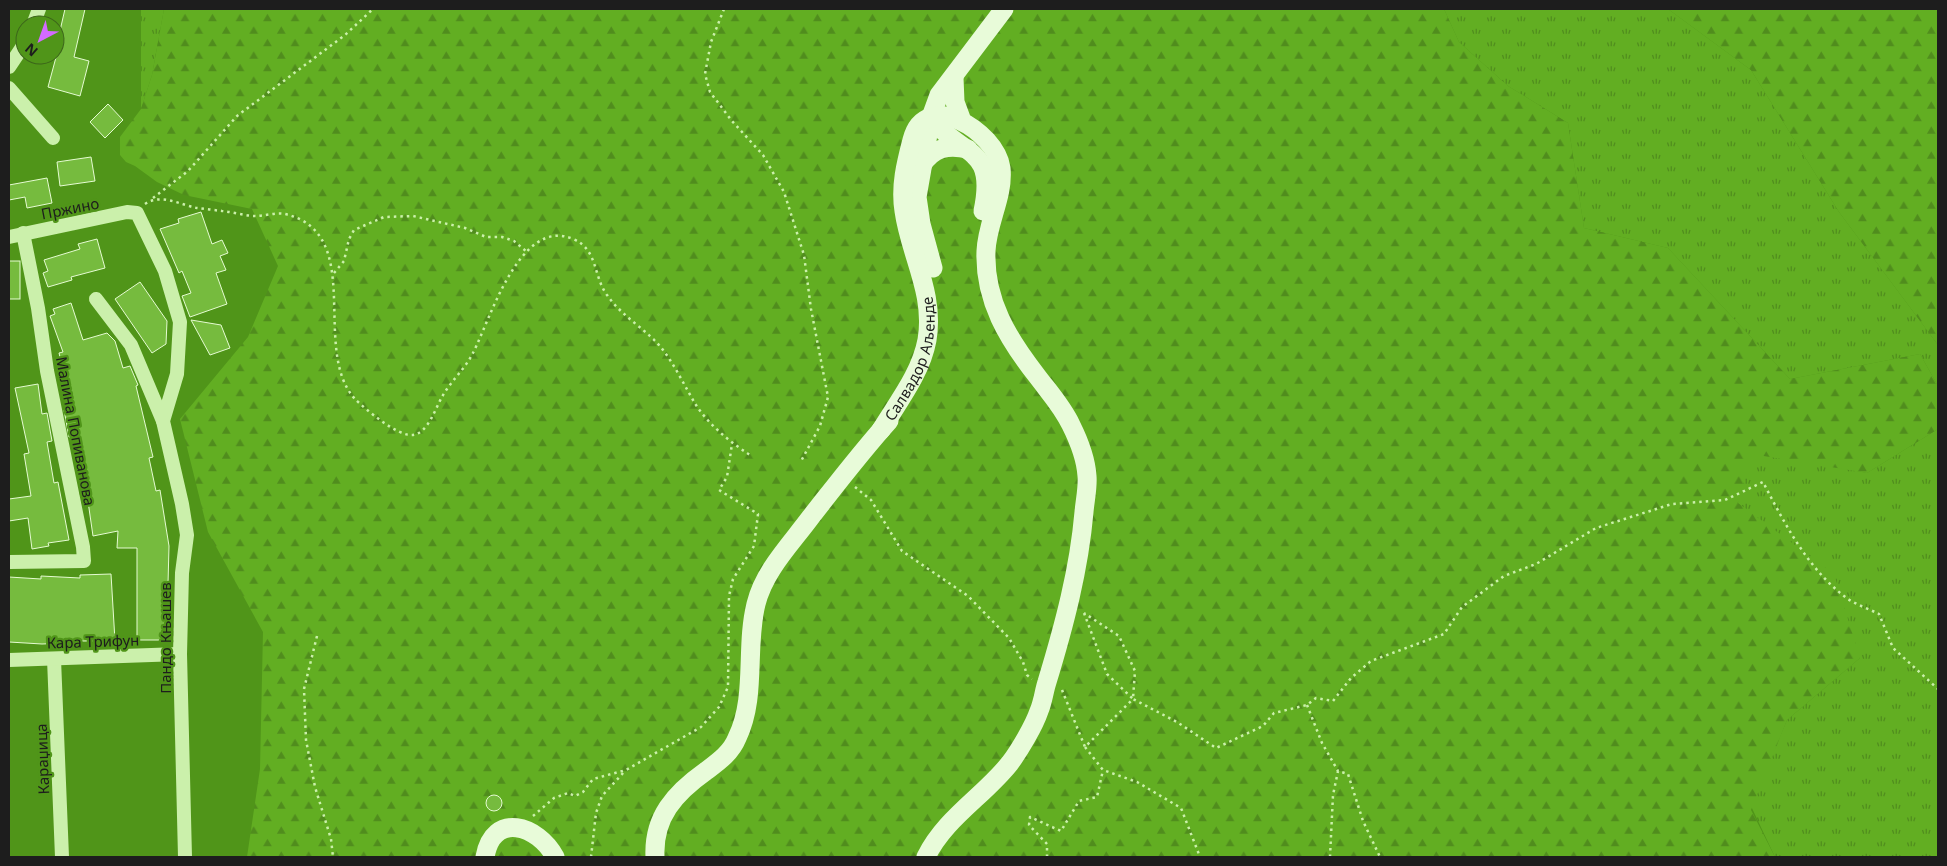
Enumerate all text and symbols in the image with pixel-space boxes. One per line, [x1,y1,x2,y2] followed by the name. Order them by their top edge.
[15,15,65,65] north arrow
[21,39,42,61] text: N
[39,193,101,223] street label: Пржино
[879,295,939,424] street label: Салвадор Аљенде
[52,355,100,507] street label: Малина Попиванова
[155,582,175,694] street label: Пандо Књашев
[46,629,140,653] street label: Кара Трифун
[31,723,53,795] street label: Караџица

